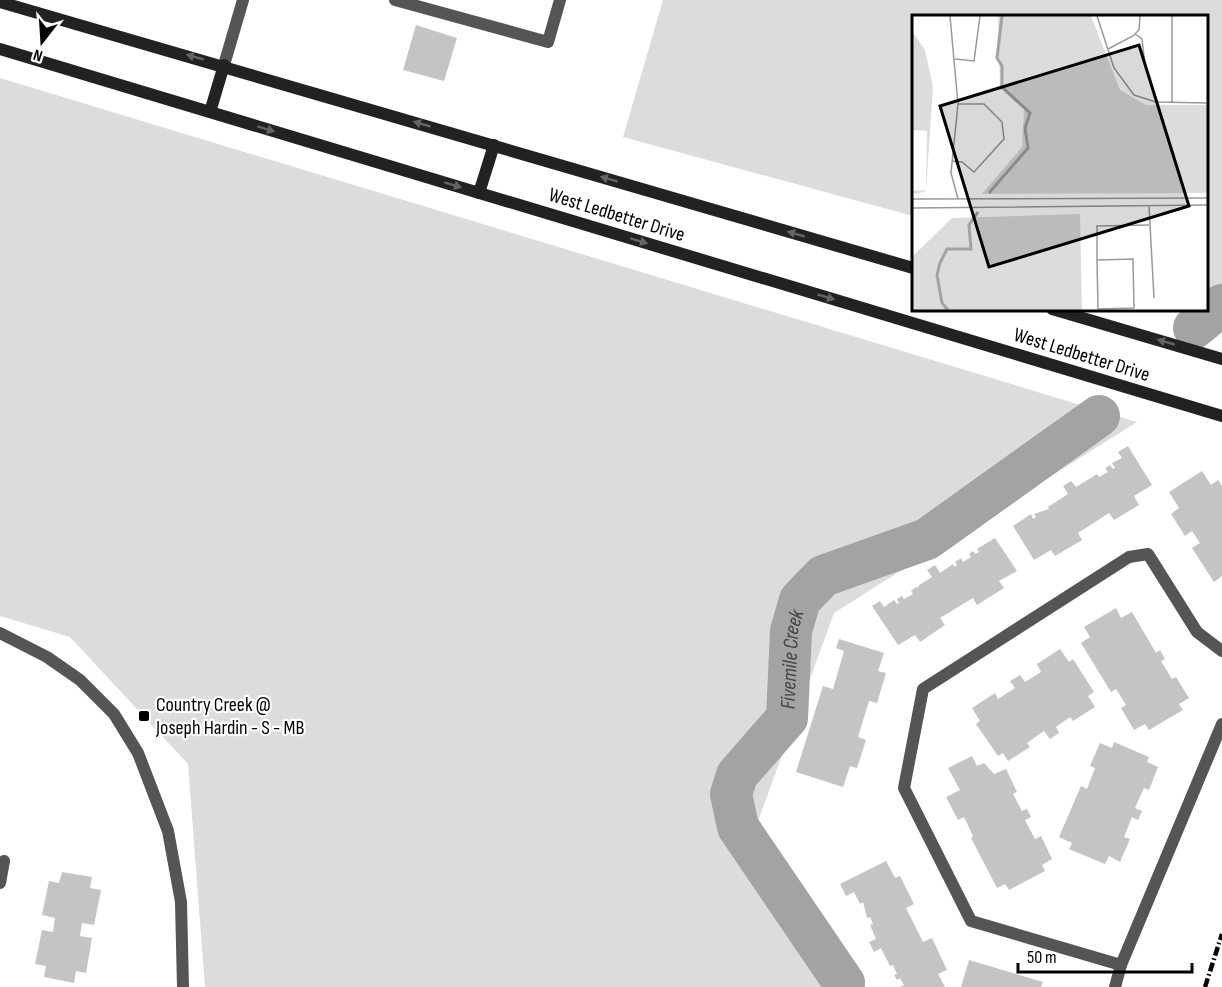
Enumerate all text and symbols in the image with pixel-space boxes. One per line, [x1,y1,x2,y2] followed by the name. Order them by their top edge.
[12,12,72,72] north arrow
[912,15,1207,310] inset map
[31,45,45,65] text: N
[186,52,204,61] one-way arrow
[413,119,431,128] one-way arrow
[257,125,275,134] one-way arrow
[600,174,618,183] one-way arrow
[444,181,462,190] one-way arrow
[546,183,688,247] street label: West Ledbetter Drive
[787,229,805,238] one-way arrow
[630,237,648,246] one-way arrow
[817,293,835,302] one-way arrow
[1011,323,1153,387] street label: West Ledbetter Drive
[1157,337,1175,347] one-way arrow
[775,606,810,710] water label: Fivemile Creek
[155,693,304,740] place label: Country Creek @ Joseph Hardin - S - MB
[137,709,151,723] marker: Country Creek @ Joseph Hardin - S - MB
[1018,936,1192,974] scale bar
[1027,947,1057,968] text: 50 m

